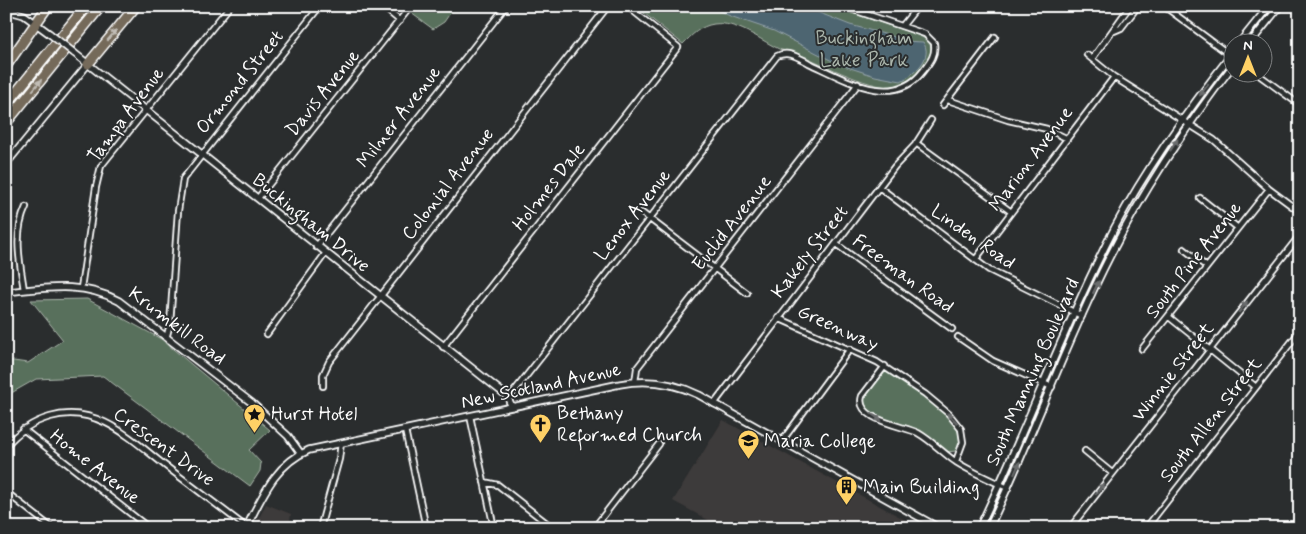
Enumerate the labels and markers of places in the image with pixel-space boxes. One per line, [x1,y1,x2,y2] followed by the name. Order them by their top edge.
[557,401,702,451] place label: Bethany Reformed Church
[243,402,267,433] place icon: Hurst Hotel
[271,402,358,427] place label: Hurst Hotel
[529,412,553,443] church icon: Bethany Reformed Church
[736,429,760,460] school or university icon: Maria College
[764,429,876,455] place label: Maria College
[835,475,859,506] building icon: Main Building
[863,475,980,501] place label: Main Building

